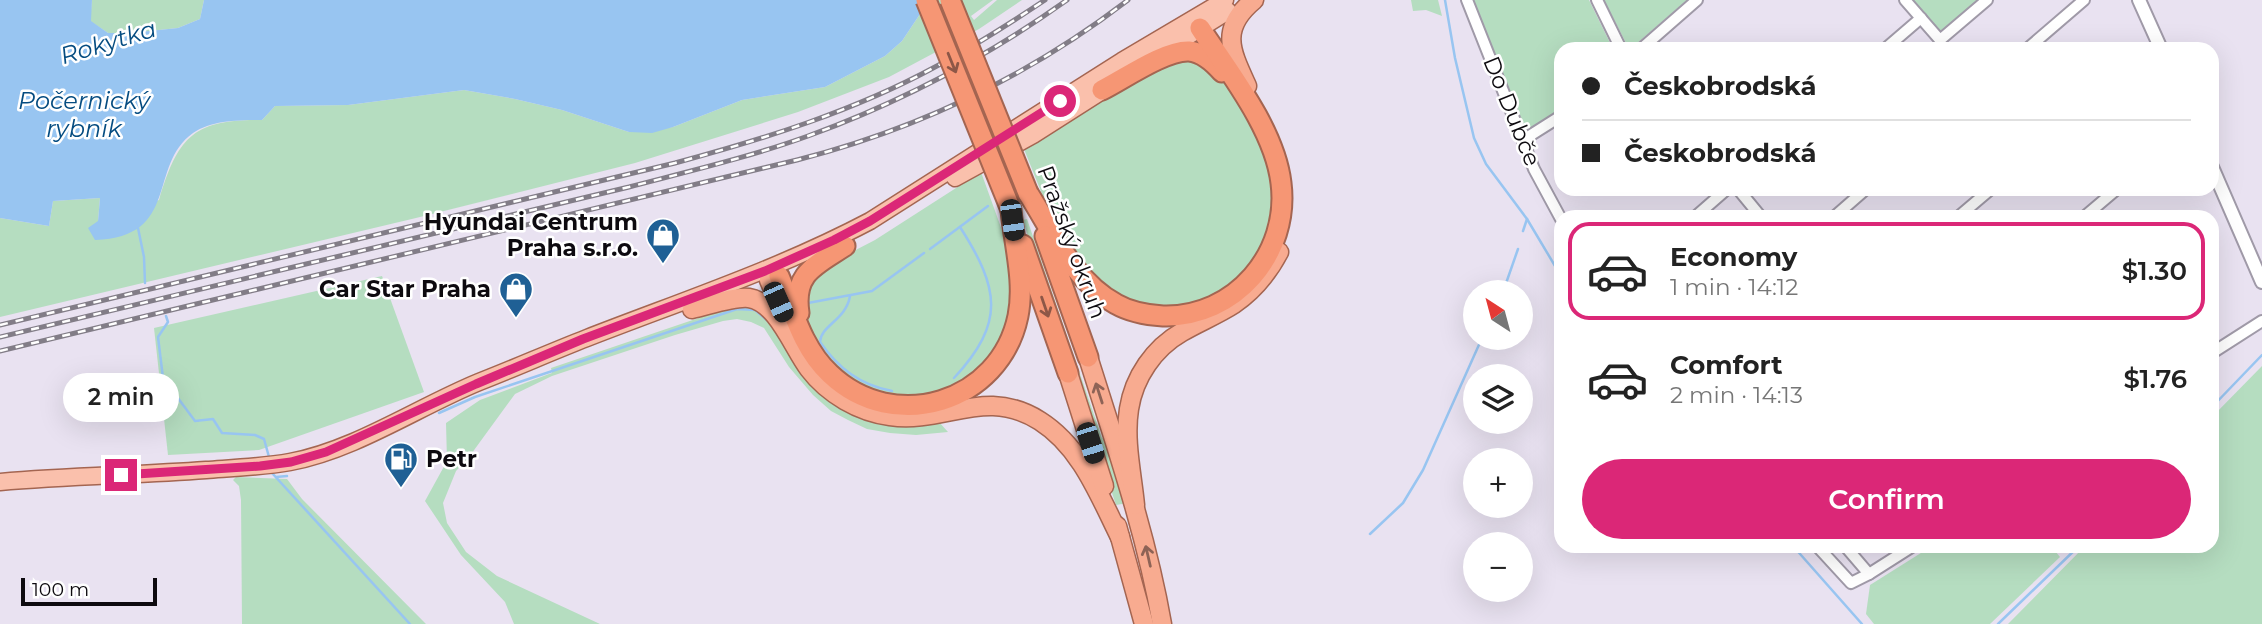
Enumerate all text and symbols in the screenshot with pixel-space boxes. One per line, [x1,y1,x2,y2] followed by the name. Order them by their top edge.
[56,14,160,70] water label: Rokytka
[947,52,960,73] one-way arrow
[1477,52,1547,170] street label: Do Dubče
[1624,70,1817,102] text: Českobrodská
[1044,85,1076,117] route start
[18,86,152,143] water label: Počernický rybník
[1624,137,1817,169] text: Českobrodská
[1031,162,1113,322] street label: Pražský okruh
[999,198,1026,242] car
[424,208,638,262] place label: Hyundai Centrum Praha s.r.o.
[644,216,682,265] shop icon: Hyundai Centrum Praha s.r.o.
[1586,240,1649,303] icon: car
[1670,241,1797,273] text: Economy
[2122,255,2187,287] text: $1.30
[497,270,535,319] shop icon: Car Star Praha
[1670,273,1798,301] text: 1 min · 14:12
[319,275,491,303] place label: Car Star Praha
[760,279,797,325] car
[1463,280,1533,350] north arrow
[1463,280,1533,602] map controls
[1040,295,1052,317] one-way arrow
[1586,348,1649,411] icon: car
[1670,349,1782,381] text: Comfort
[2123,363,2187,395] text: $1.76
[1463,364,1533,434] button: layers
[63,374,179,422] callout: 2 min
[1670,381,1803,409] text: 2 min · 14:13
[88,383,154,411] text: 2 min
[1092,383,1105,405] one-way arrow
[1074,420,1107,466] car
[382,440,420,489] fuel station icon: Petr
[426,445,477,473] place label: Petr
[1463,448,1533,518] button: +
[105,459,137,491] route end
[1582,459,2191,539] button: Confirm
[1463,532,1533,602] button: −
[1141,545,1154,568] one-way arrow
[21,575,158,607] scale bar
[32,578,89,601] text: 100 m

